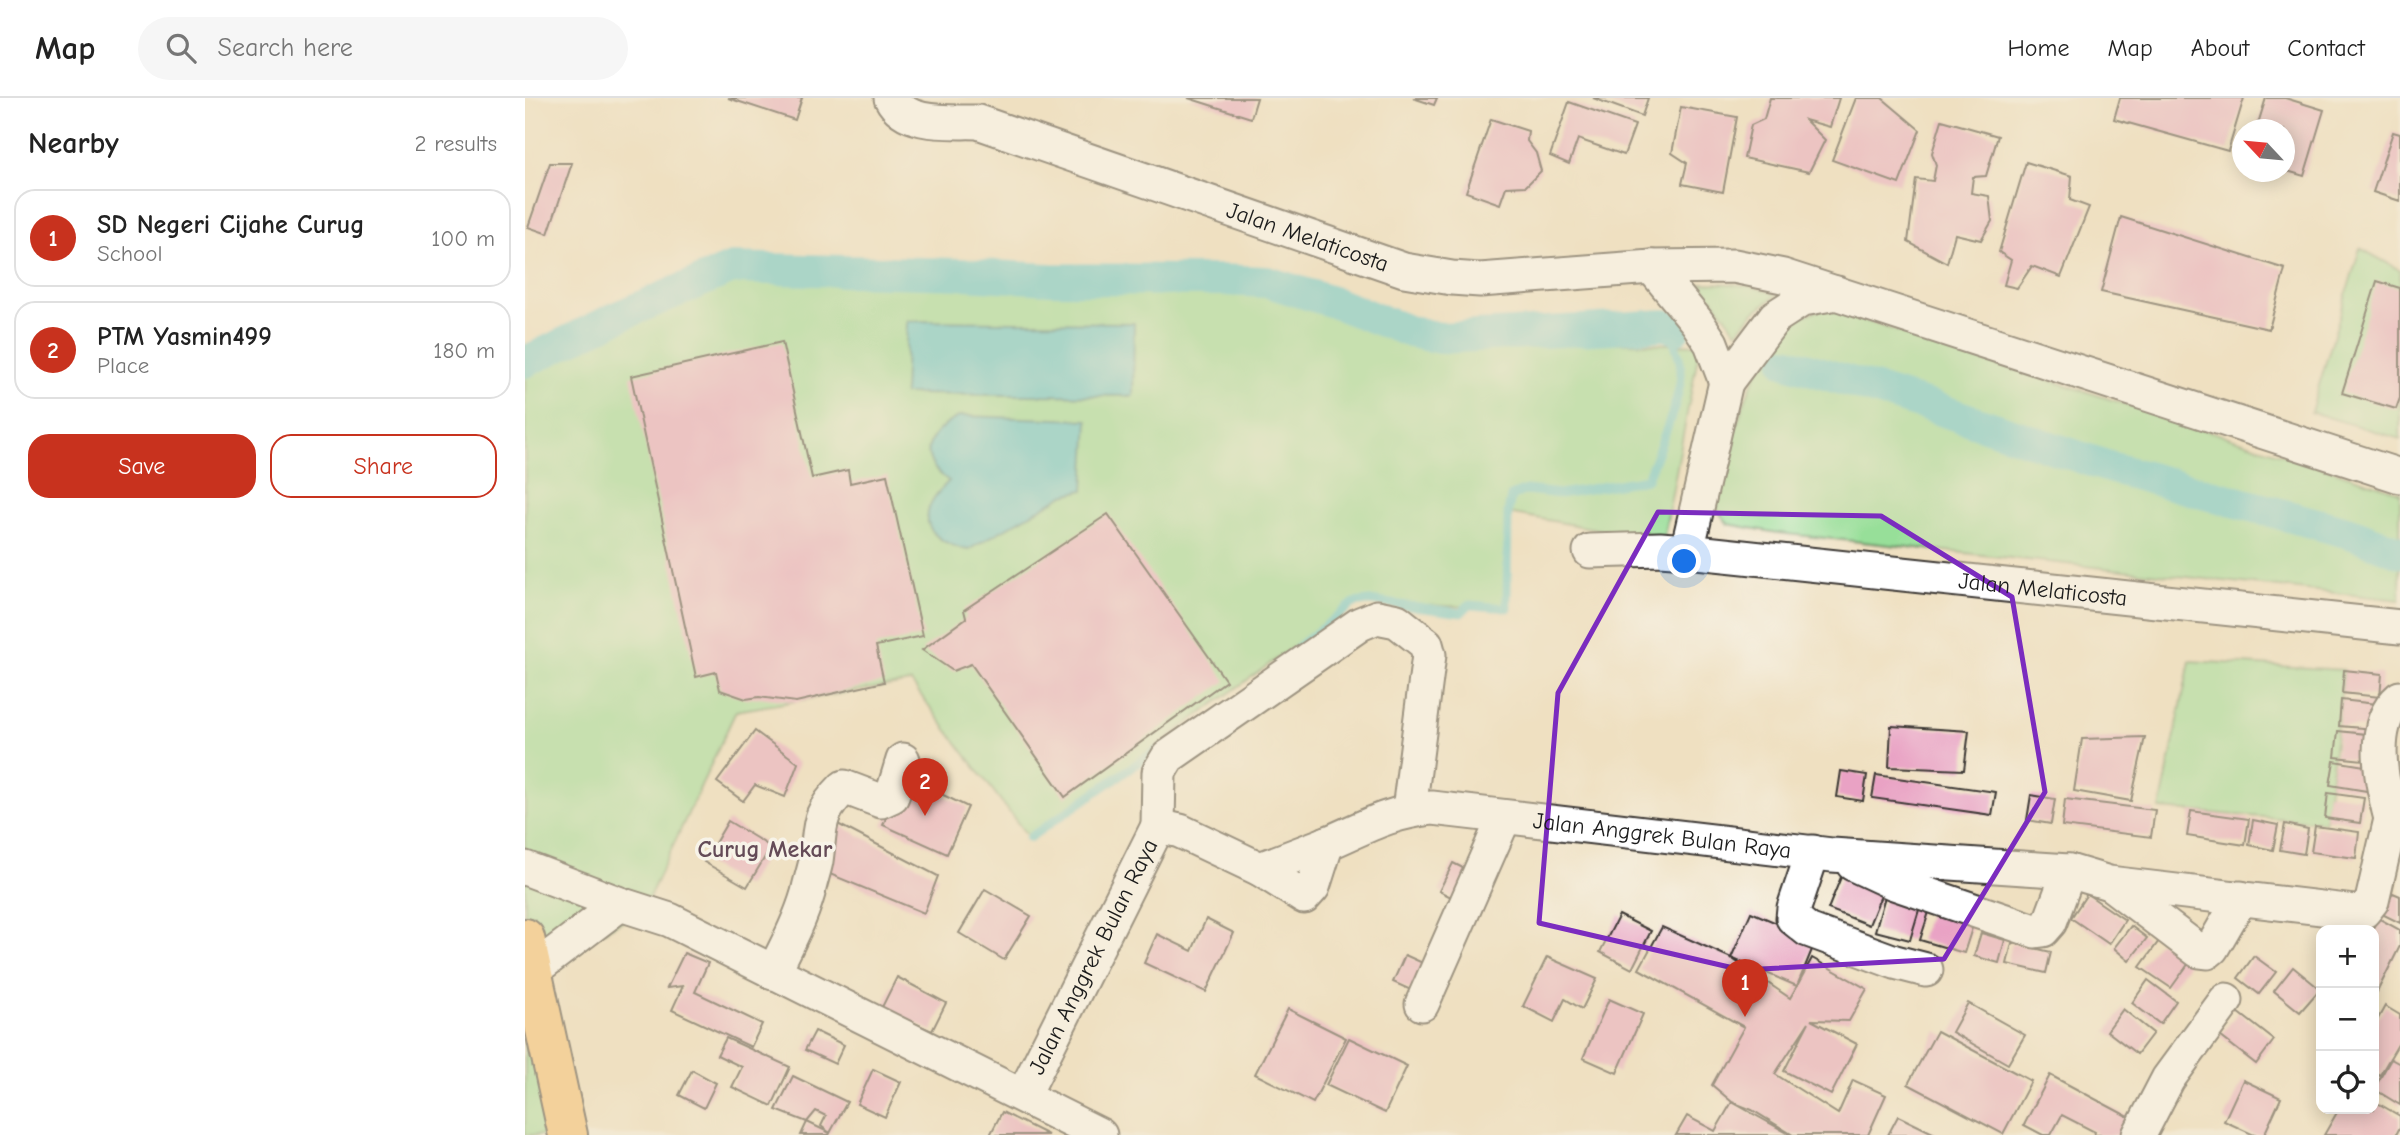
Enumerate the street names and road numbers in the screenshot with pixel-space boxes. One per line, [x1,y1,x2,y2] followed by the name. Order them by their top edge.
[1223,196,1392,278] street label: Jalan Melaticosta
[1957,567,2129,612] street label: Jalan Melaticosta
[1532,807,1793,864] street label: Jalan Anggrek Bulan Raya
[1023,834,1163,1079] street label: Jalan Anggrek Bulan Raya

